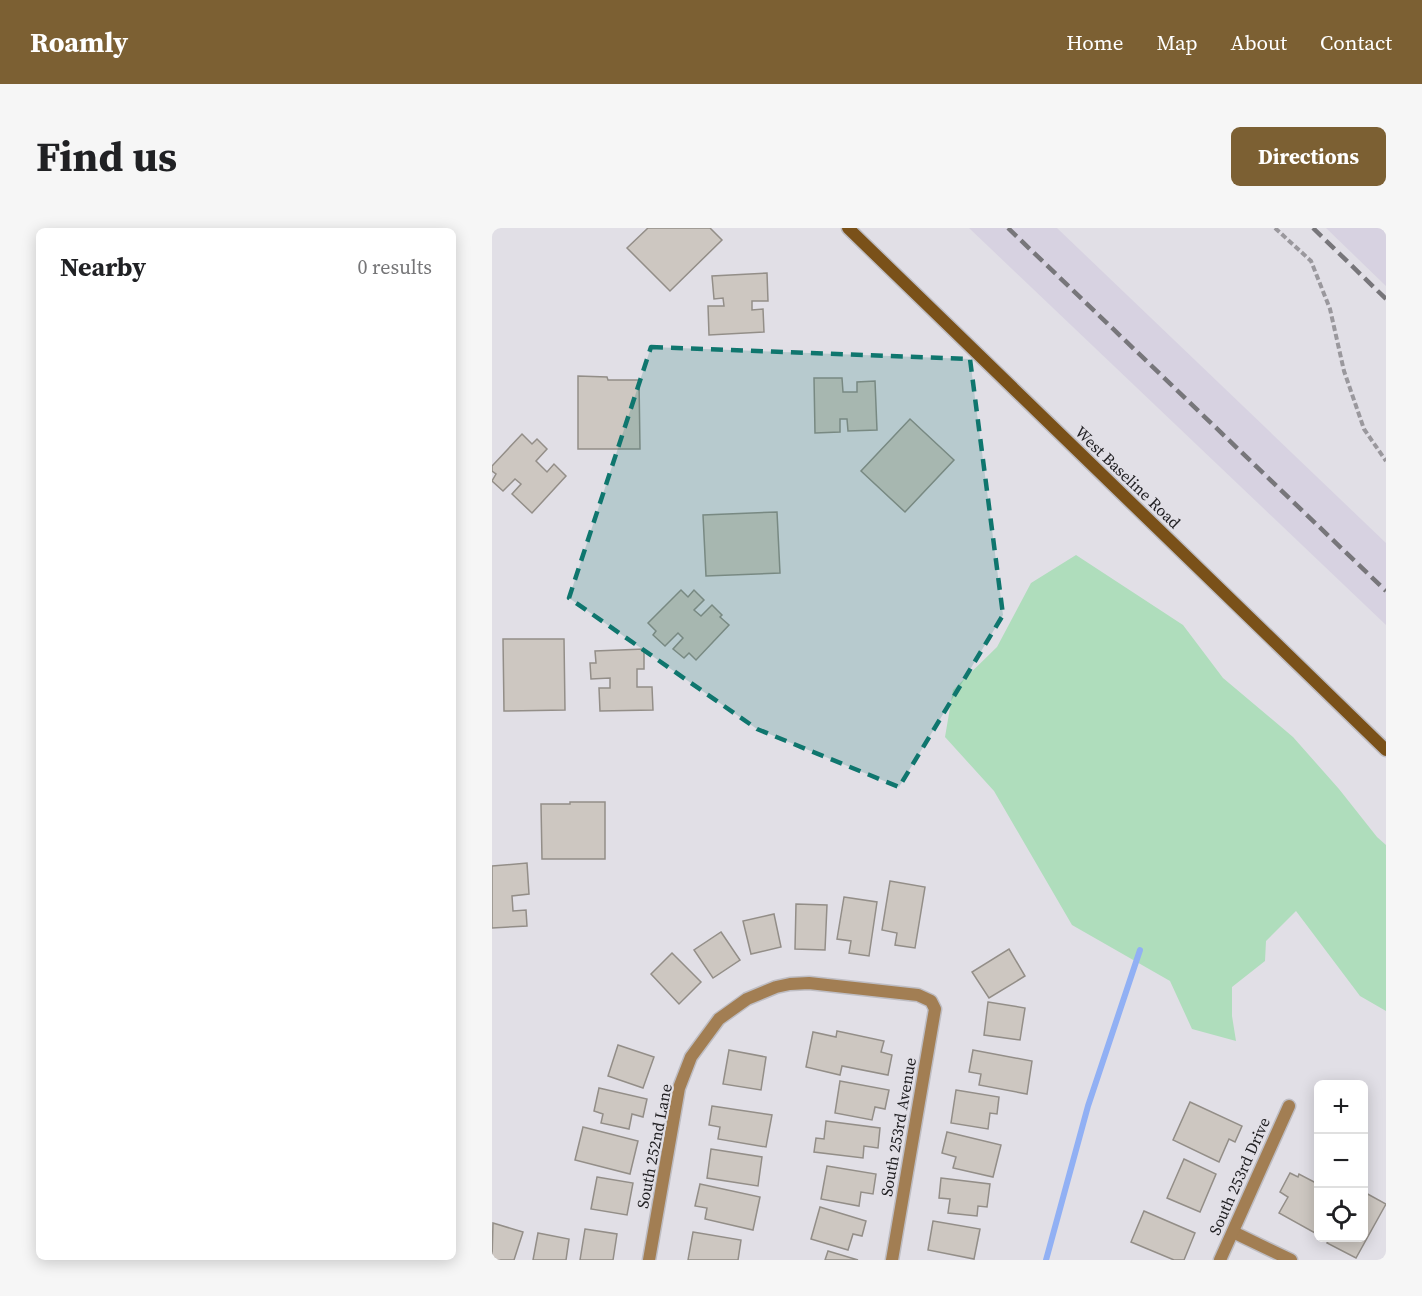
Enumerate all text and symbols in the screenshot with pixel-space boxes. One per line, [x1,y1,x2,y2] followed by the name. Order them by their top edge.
[30,23,128,61] text: Roamly
[1066,28,1124,57] text: Home
[1157,28,1198,57] text: Map
[1231,28,1287,57] text: About
[1320,28,1392,57] text: Contact
[36,127,177,185] text: Find us
[1231,127,1386,186] button: Directions
[60,249,146,285] text: Nearby
[357,253,432,281] text: 0 results
[1070,421,1186,533] street label: West Baseline Road
[875,1056,921,1198] street label: South 253rd Avenue
[1314,1080,1368,1242] map controls
[1314,1080,1368,1134] button: +
[631,1082,677,1210] street label: South 252nd Lane
[1203,1114,1275,1238] street label: South 253rd Drive
[1314,1134,1368,1188] button: −
[1314,1188,1368,1242] button: locate

